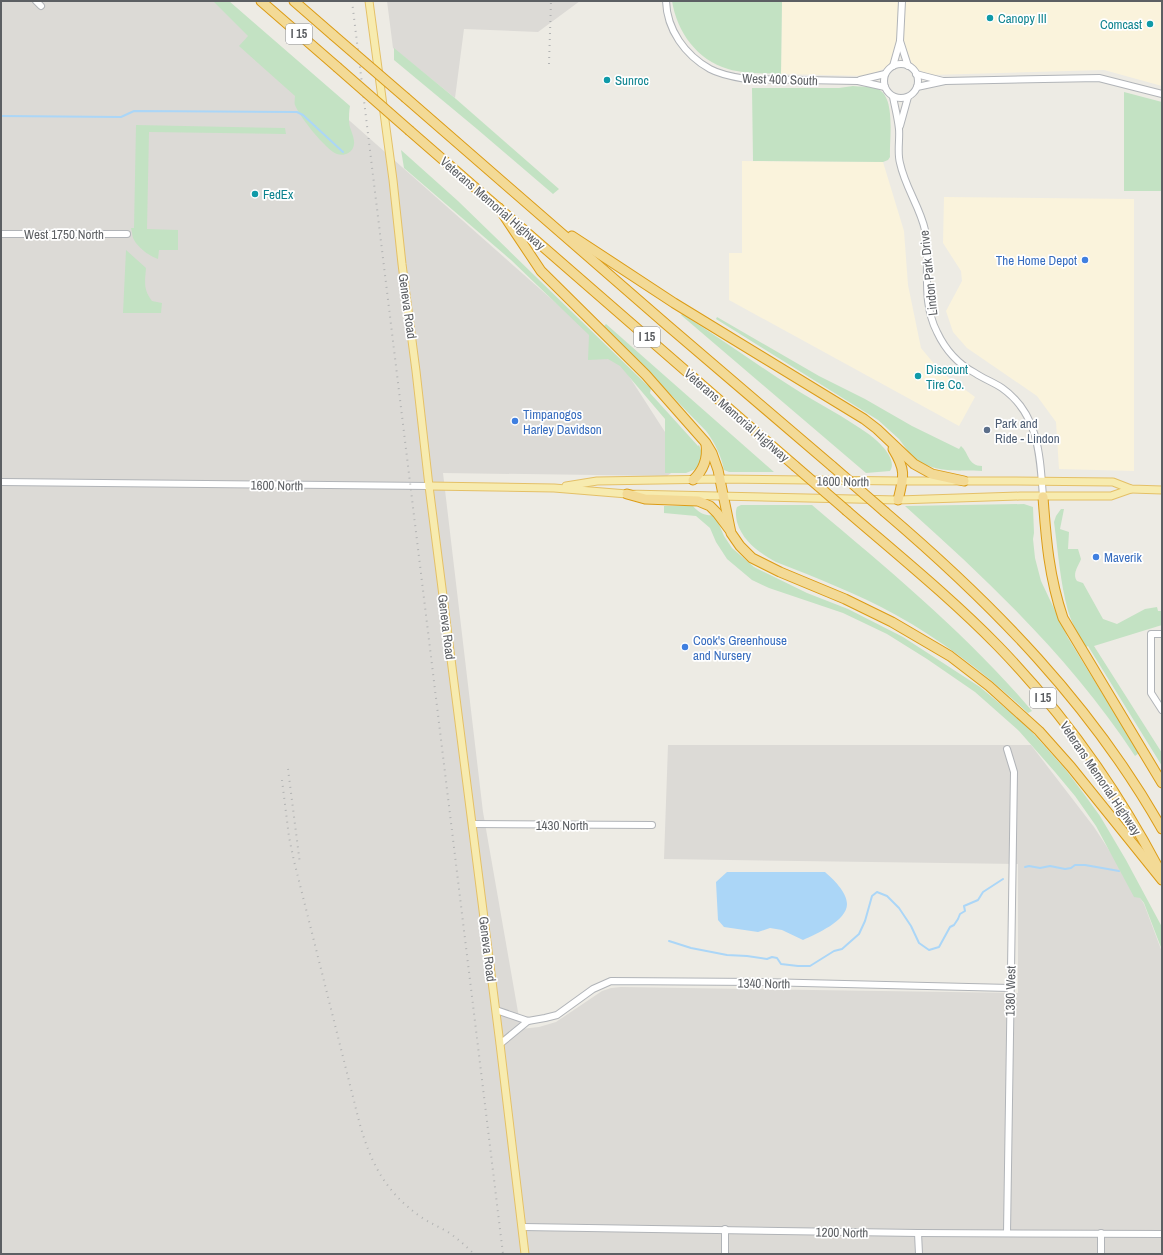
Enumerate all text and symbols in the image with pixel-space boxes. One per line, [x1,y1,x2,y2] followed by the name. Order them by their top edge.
[998,10,1047,27] place label: Canopy III
[985,13,995,23] marker: Canopy III
[1100,16,1142,33] place label: Comcast
[1145,19,1155,29] marker: Comcast
[286,24,312,44] road number: I 15
[742,70,818,89] street label: West 400 South
[615,72,649,89] place label: Sunroc
[602,75,612,85] marker: Sunroc
[437,153,549,254] street label: Veterans Memorial Highway
[263,186,294,203] place label: FedEx
[250,189,260,199] marker: FedEx
[24,226,104,243] street label: West 1750 North
[916,229,941,317] street label: Lindon Park Drive
[996,252,1077,269] place label: The Home Depot
[1080,255,1090,265] marker: The Home Depot
[395,272,421,340] street label: Geneva Road
[634,327,660,347] road number: I 15
[926,361,968,393] place label: Discount Tire Co.
[681,365,793,466] street label: Veterans Memorial Highway
[913,371,923,381] marker: Discount Tire Co.
[523,406,602,438] place label: Timpanogos Harley Davidson
[995,415,1060,447] place label: Park and Ride - Lindon
[510,416,520,426] marker: Timpanogos Harley Davidson
[982,425,992,435] marker: Park and Ride - Lindon
[816,473,870,490] street label: 1600 North
[250,477,304,494] street label: 1600 North
[1104,549,1143,566] place label: Maverik
[1091,552,1101,562] marker: Maverik
[434,593,459,661] street label: Geneva Road
[693,632,787,664] place label: Cook's Greenhouse and Nursery
[680,642,690,652] marker: Cook's Greenhouse and Nursery
[1030,688,1056,708] road number: I 15
[1056,718,1145,839] street label: Veterans Memorial Highway
[536,817,588,834] street label: 1430 North
[475,915,500,983] street label: Geneva Road
[1002,965,1019,1017] street label: 1380 West
[737,975,791,992] street label: 1340 North
[815,1224,869,1241] street label: 1200 North

